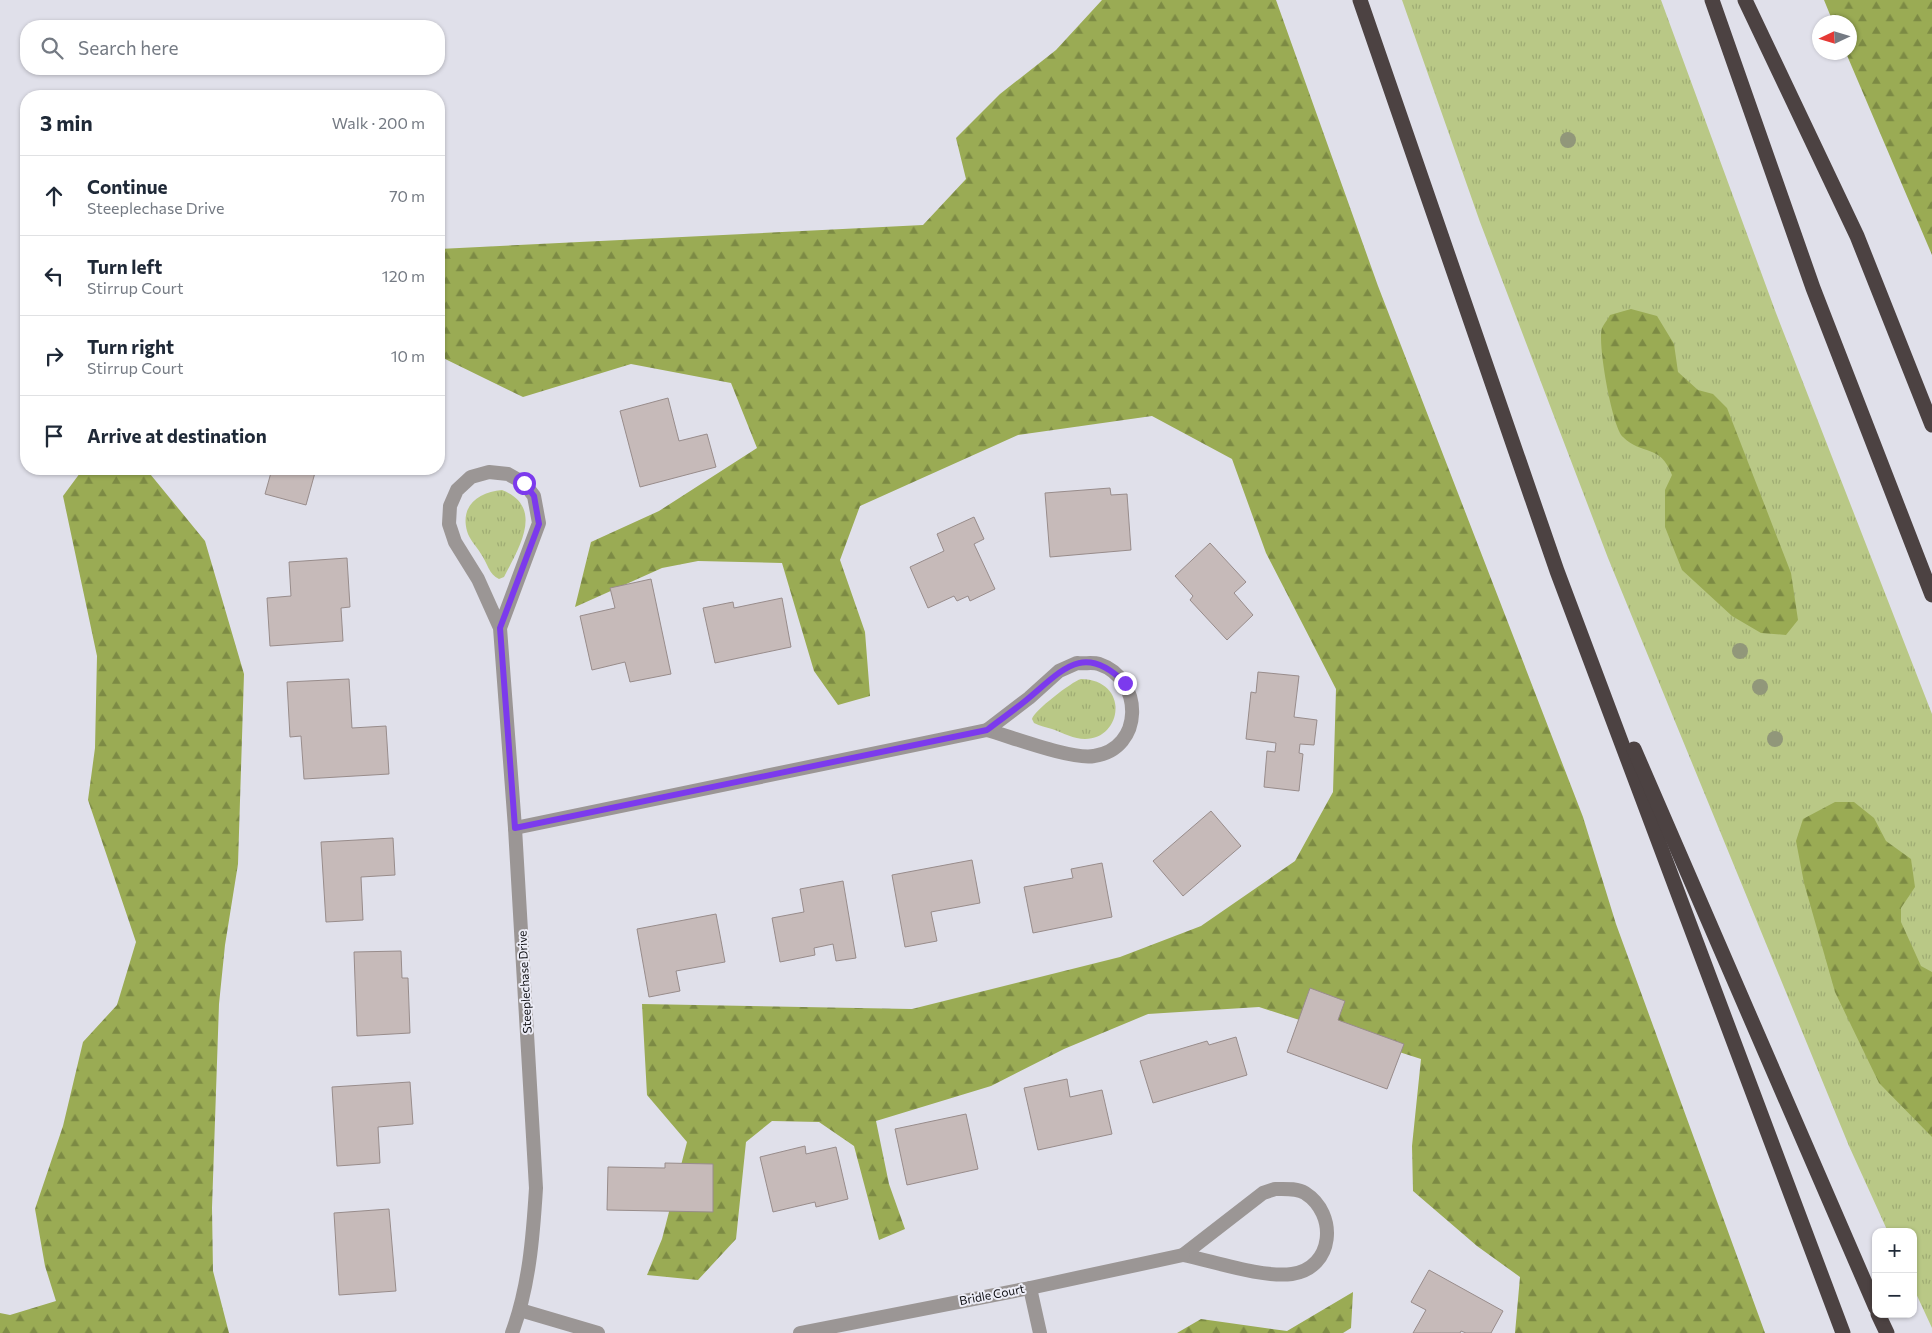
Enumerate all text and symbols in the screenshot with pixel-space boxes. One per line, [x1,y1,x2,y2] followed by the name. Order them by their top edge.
[1812,15,1857,60] north arrow
[20,20,445,75] search box
[38,34,66,62] icon: search
[78,36,178,59] text: Search here
[40,110,93,135] text: 3 min
[332,113,425,132] text: Walk · 200 m
[87,175,167,198] text: Continue
[40,182,68,210] icon: ahead
[389,186,425,205] text: 70 m
[87,198,224,217] text: Steeplechase Drive
[87,255,162,278] text: Turn left
[40,262,68,290] icon: left
[382,266,425,285] text: 120 m
[87,278,184,297] text: Stirrup Court
[87,335,174,358] text: Turn right
[40,342,68,370] icon: right
[391,346,425,365] text: 10 m
[87,358,184,377] text: Stirrup Court
[40,422,68,450] icon: arrive
[87,424,267,447] text: Arrive at destination
[513,472,536,495] route start
[1114,672,1137,695] route end
[514,930,534,1034] street label: Steeplechase Drive
[1872,1228,1917,1318] map controls
[1872,1228,1917,1273] button: +
[1872,1273,1917,1318] button: −
[958,1281,1026,1307] street label: Bridle Court

